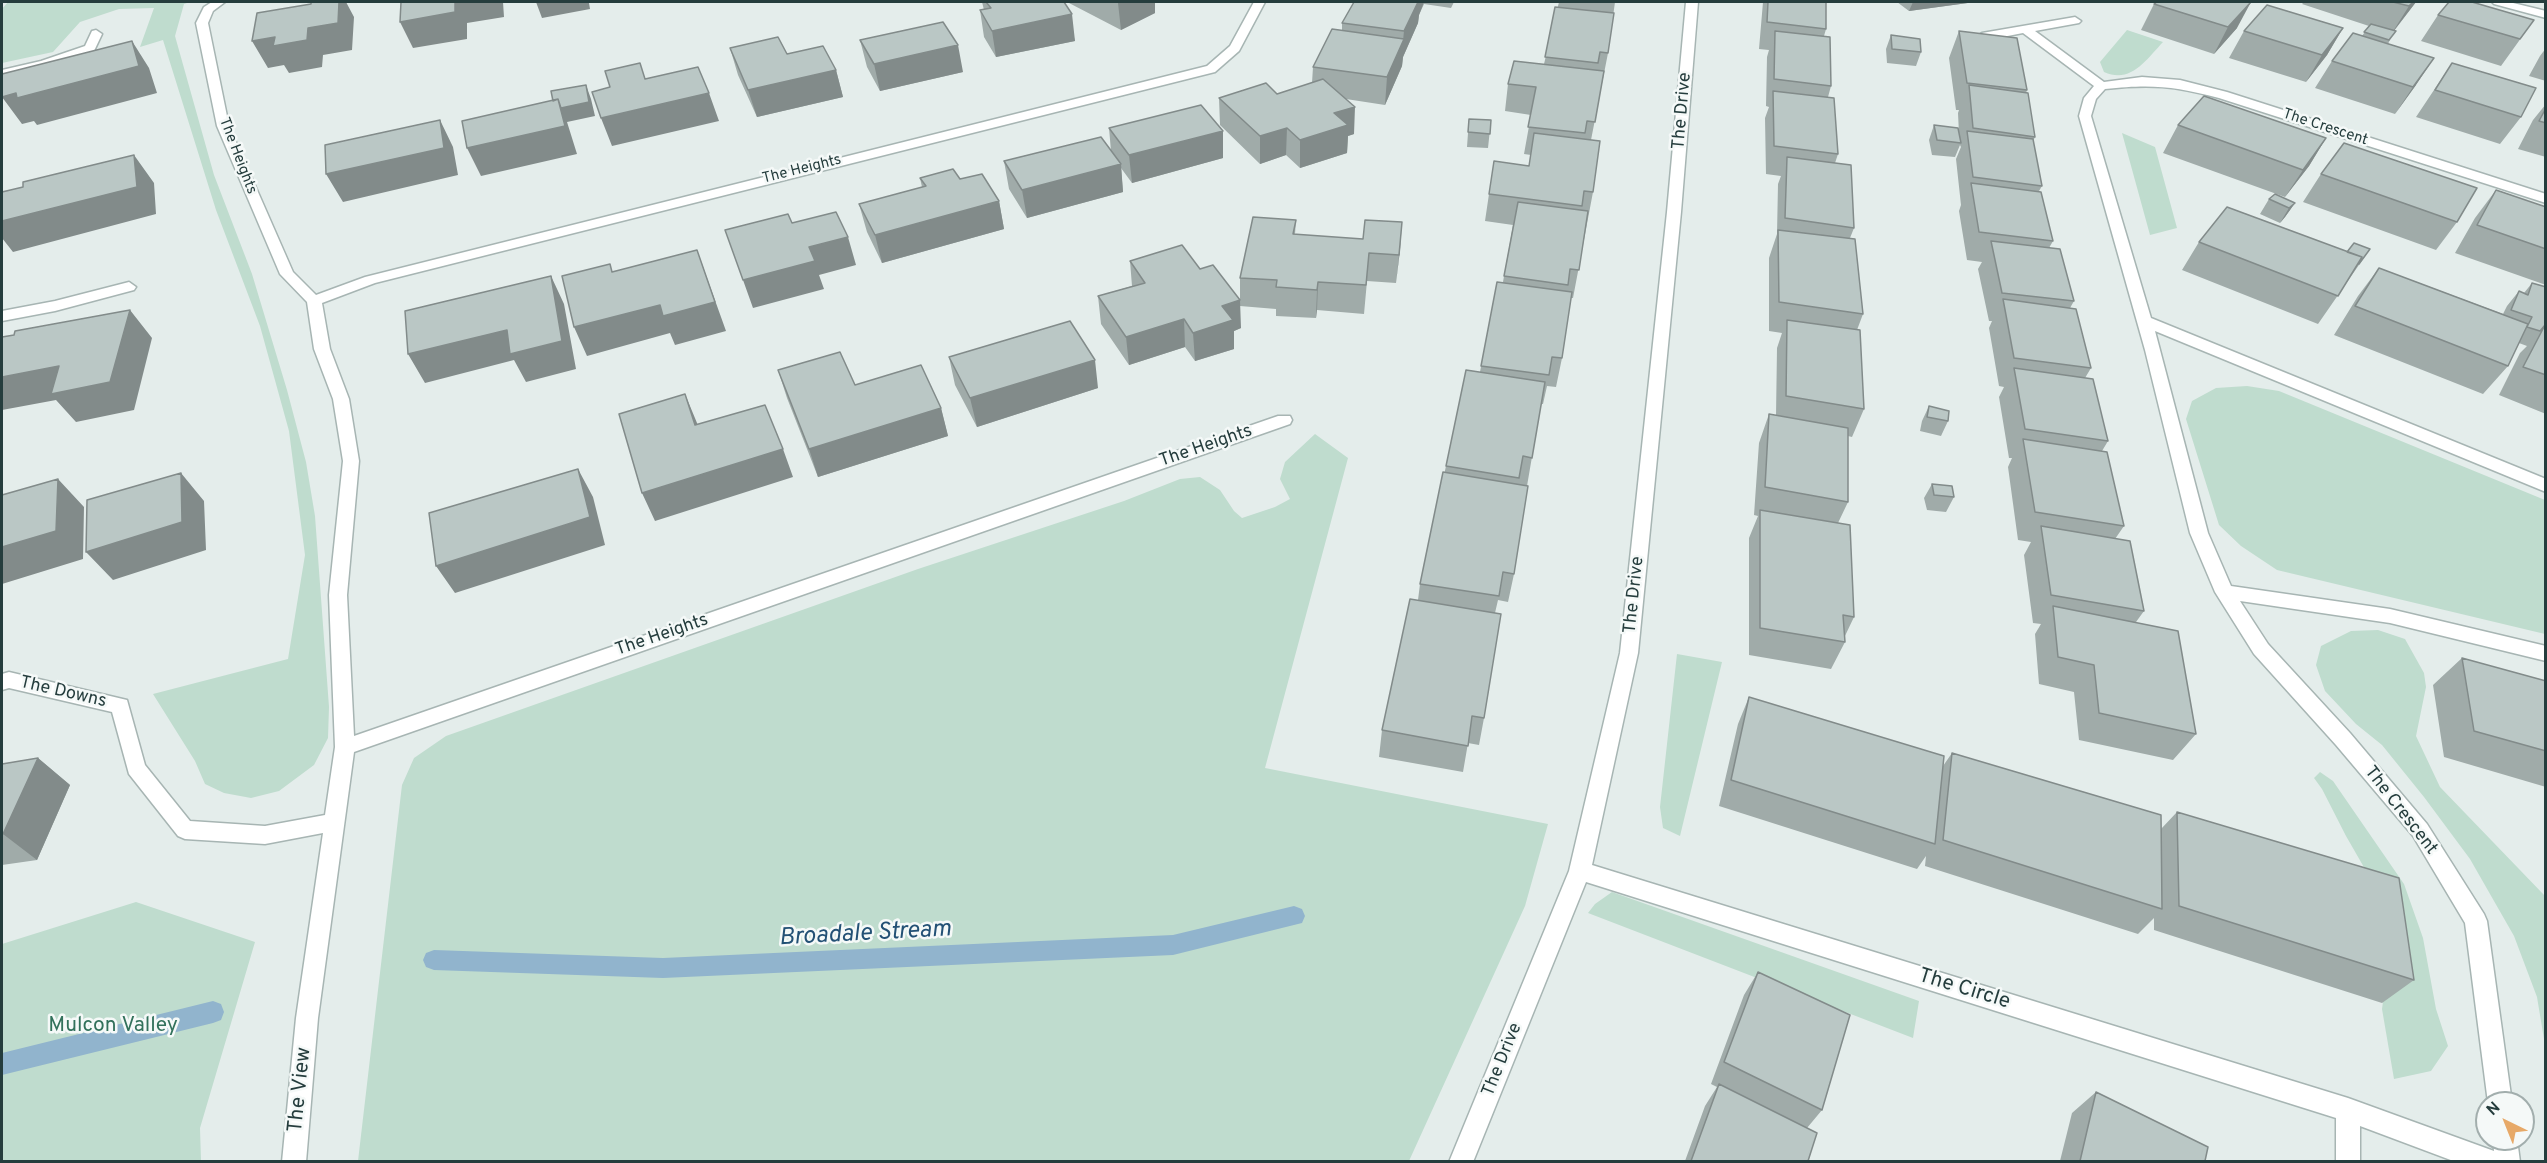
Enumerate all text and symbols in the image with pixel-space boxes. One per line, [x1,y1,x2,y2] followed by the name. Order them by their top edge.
[1669,71,1697,151] street label: The Drive
[2280,106,2370,150] street label: The Crescent
[214,115,260,197] street label: The Heights
[761,152,843,188] street label: The Heights
[1157,421,1255,473] street label: The Heights
[1620,555,1650,635] street label: The Drive
[613,610,711,662] street label: The Heights
[18,673,108,713] street label: The Downs
[2359,762,2441,860] street label: The Crescent
[778,916,952,954] water label: Broadale Stream
[1915,964,2013,1016] street label: The Circle
[48,1014,178,1040] park label: Mulcon Valley
[1478,1020,1528,1100] street label: The Drive
[284,1046,318,1134] street label: The View
[2475,1091,2535,1151] north arrow
[2483,1098,2505,1121] text: N

